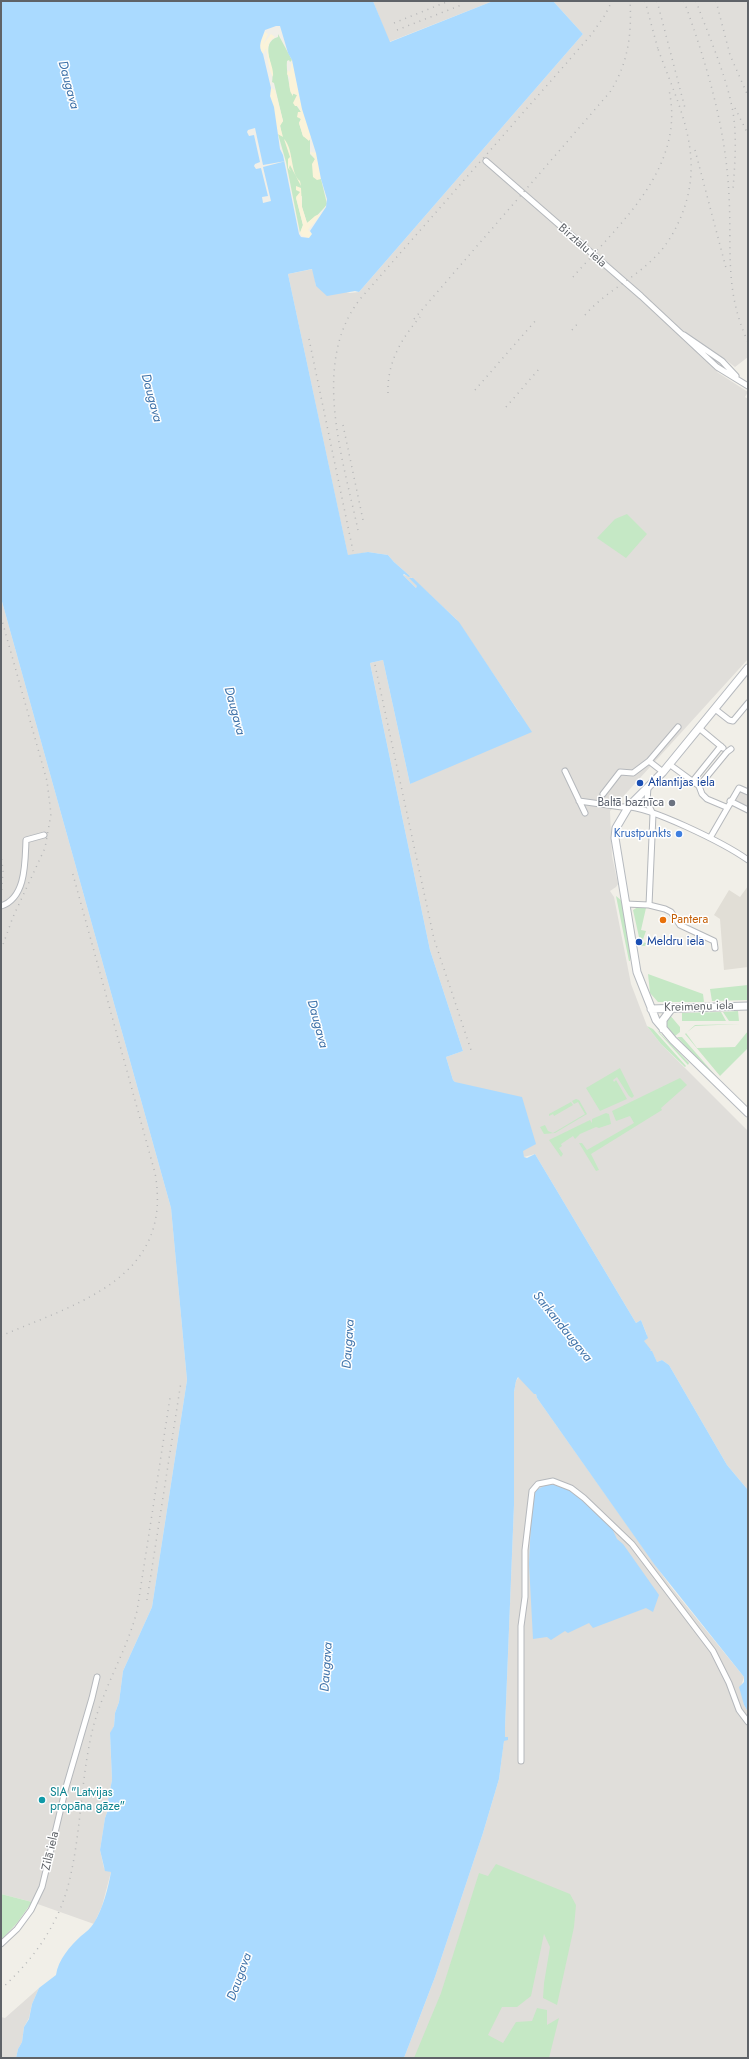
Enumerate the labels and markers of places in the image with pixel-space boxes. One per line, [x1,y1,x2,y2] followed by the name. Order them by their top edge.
[648,776,715,790] place label: Atlantijas iela
[635,778,645,788] marker: Atlantijas iela
[597,796,664,810] place label: Baltā baznīca
[667,798,677,808] marker: Baltā baznīca
[614,827,671,841] place label: Krustpunkts
[674,829,684,839] marker: Krustpunkts
[671,913,708,927] place label: Pantera
[658,915,668,925] marker: Pantera
[647,935,704,949] place label: Meldru iela
[634,937,644,947] marker: Meldru iela
[50,1786,125,1814] place label: SIA "Latvijas propāna gāze"
[37,1795,47,1805] marker: SIA "Latvijas propāna gāze"

